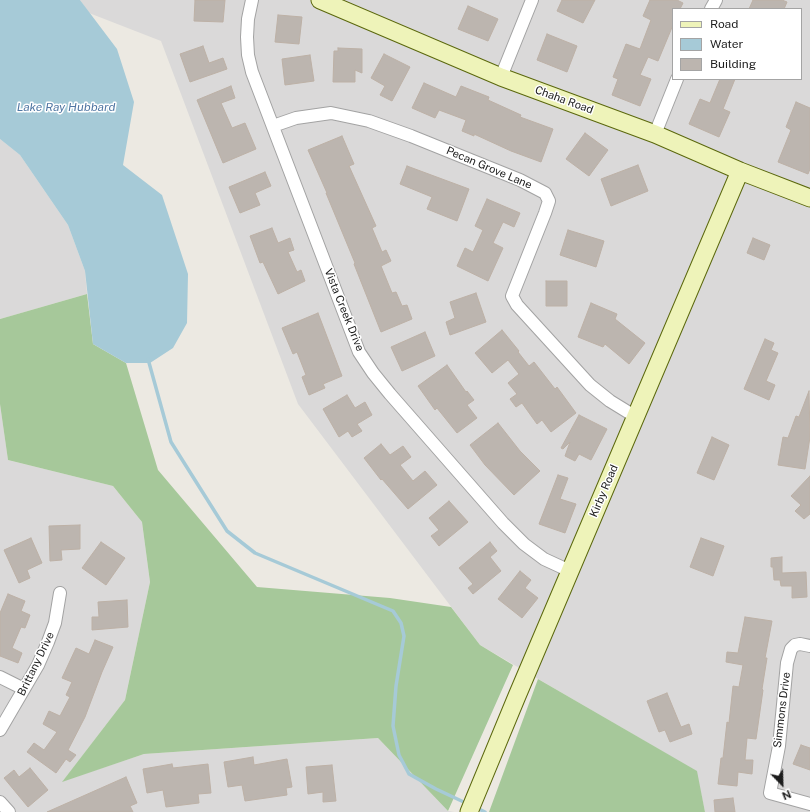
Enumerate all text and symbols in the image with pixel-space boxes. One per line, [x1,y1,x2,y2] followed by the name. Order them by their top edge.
[672,8,802,80] legend
[710,17,738,31] text: Road
[710,37,743,51] text: Water
[710,57,756,71] text: Building
[533,83,595,117] street label: Chaha Road
[17,100,115,114] water label: Lake Ray Hubbard
[444,144,534,192] street label: Pecan Grove Lane
[321,267,367,353] street label: Vista Creek Drive
[587,463,621,519] street label: Kirby Road
[15,630,57,698] street label: Brittany Drive
[771,671,793,749] street label: Simmons Drive
[762,764,802,804] north arrow
[780,788,793,802] text: N

